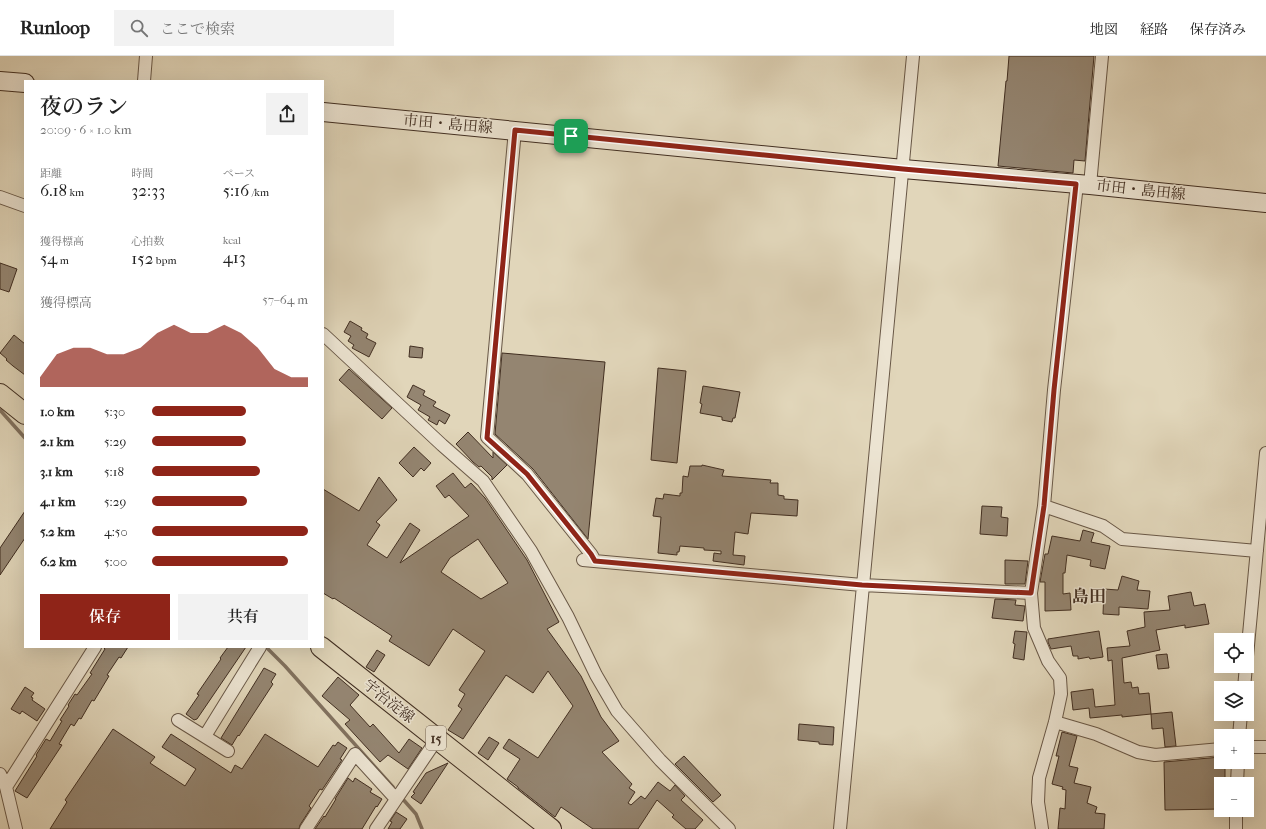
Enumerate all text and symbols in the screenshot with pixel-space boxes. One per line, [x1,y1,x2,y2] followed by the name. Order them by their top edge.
[114,10,394,46] search box
[20,17,90,39] text: Runloop
[128,17,150,39] icon: search
[160,20,235,38] text: ここで検索
[1090,21,1118,38] text: 地図
[1140,21,1168,38] text: 経路
[1190,21,1246,38] text: 保存済み
[266,93,308,135] button: share
[40,94,128,120] text: 夜のラン
[402,111,494,137] street label: 市田・島田線
[554,119,588,153] pin
[40,122,131,137] text: 20:09 · 6 × 1.0 km
[560,125,582,147] icon: arrive
[40,167,62,180] text: 距離
[131,167,153,180] text: 時間
[223,167,255,180] text: ペース
[1095,176,1187,204] street label: 市田・島田線
[40,180,67,200] text: 6.18
[131,180,165,200] text: 32:33
[223,180,249,200] text: 5:16
[67,186,84,199] text: km
[249,186,269,199] text: /km
[223,234,241,247] text: kcal
[40,235,84,248] text: 獲得標高
[131,235,164,248] text: 心拍数
[223,247,246,267] text: 413
[40,248,57,268] text: 54
[131,248,153,268] text: 152
[57,254,69,267] text: m
[153,254,177,267] text: bpm
[262,292,308,307] text: 57–64 m
[40,295,92,310] text: 獲得標高
[40,404,75,419] text: 1.0 km
[104,404,125,419] text: 5:30
[40,434,74,449] text: 2.1 km
[104,434,126,449] text: 5:29
[40,464,73,479] text: 3.1 km
[104,464,124,479] text: 5:18
[40,494,75,509] text: 4.1 km
[104,494,126,509] text: 5:29
[40,524,75,539] text: 5.2 km
[104,524,128,539] text: 4:50
[40,554,77,569] text: 6.2 km
[104,554,127,569] text: 5:00
[1072,586,1106,606] district label: 島田
[40,594,170,640] button: 保存
[178,594,308,640] button: 共有
[1214,633,1254,817] map controls
[1214,633,1254,673] button: locate
[360,675,418,727] street label: 宇治淀線
[1214,681,1254,721] button: layers
[426,726,446,750] road number: 15
[1214,729,1254,769] button: +
[1214,777,1254,817] button: −

